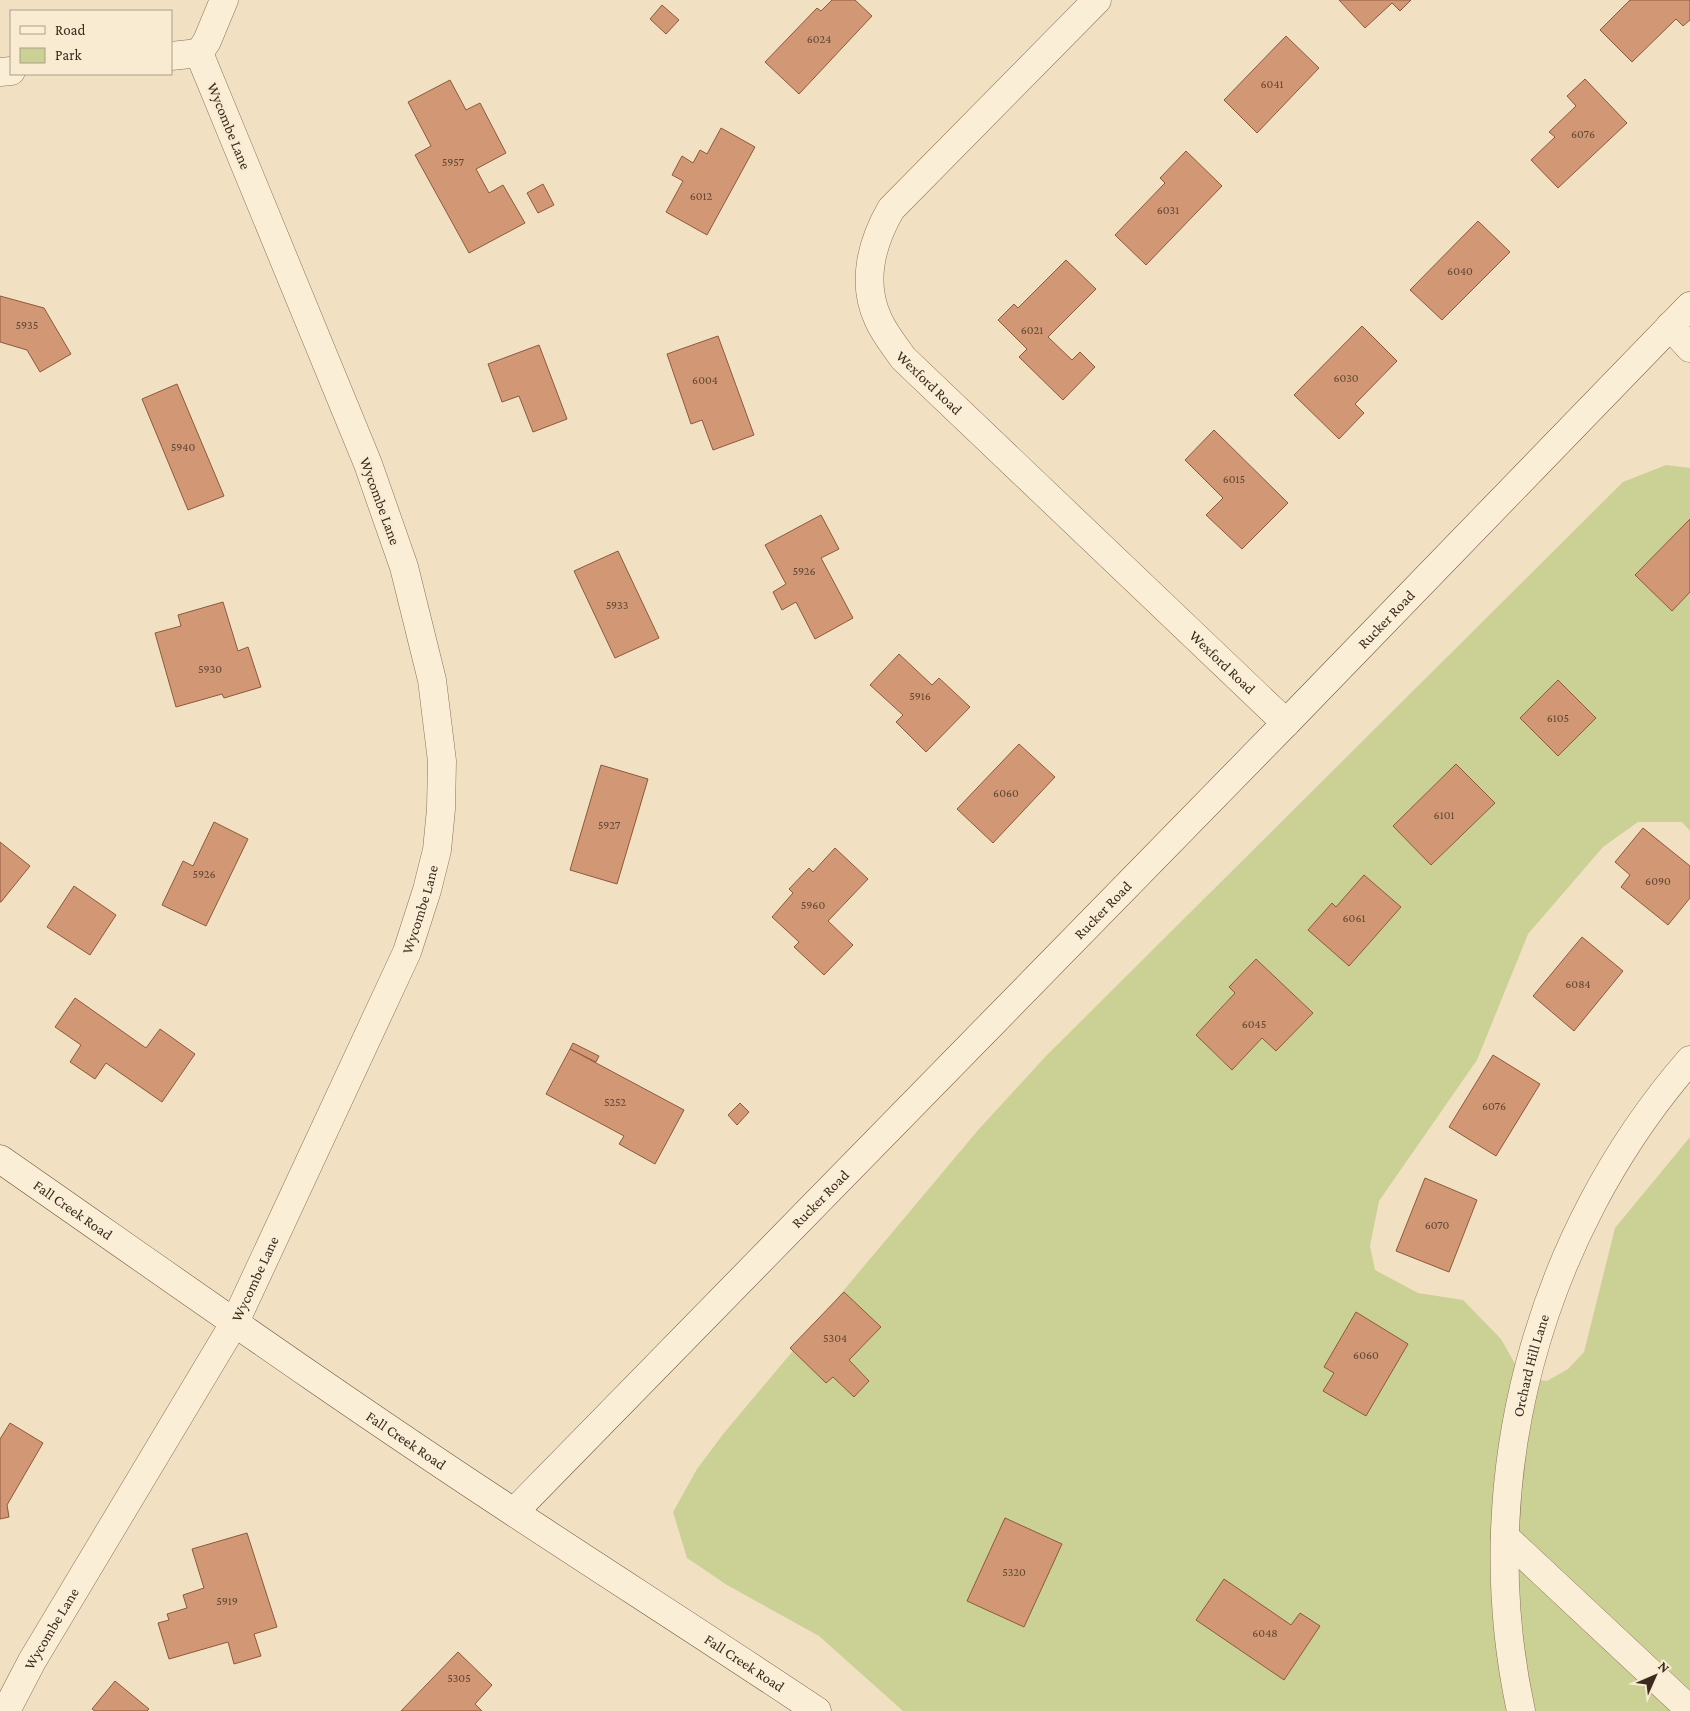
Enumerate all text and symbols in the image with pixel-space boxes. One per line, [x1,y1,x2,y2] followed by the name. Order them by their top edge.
[10,10,172,75] legend
[55,22,86,38] text: Road
[807,32,831,46] house number: 6024
[55,47,82,63] text: Park
[1261,77,1284,91] house number: 6041
[203,80,254,172] street label: Wycombe Lane
[1571,127,1595,141] house number: 6076
[442,155,465,169] house number: 5957
[690,189,713,203] house number: 6012
[1157,203,1179,217] house number: 6031
[1447,264,1473,278] house number: 6040
[16,318,38,332] house number: 5935
[1021,323,1043,337] house number: 6021
[893,348,965,418] street label: Wexford Road
[1333,371,1359,385] house number: 6030
[692,373,718,387] house number: 6004
[171,440,195,454] house number: 5940
[356,455,403,548] street label: Wycombe Lane
[1223,472,1245,486] house number: 6015
[792,564,816,578] house number: 5926
[1355,587,1418,652] street label: Rucker Road
[606,598,629,612] house number: 5933
[1186,627,1258,697] street label: Wexford Road
[198,662,222,676] house number: 5930
[909,689,931,703] house number: 5916
[1547,711,1569,725] house number: 6105
[993,786,1019,800] house number: 6060
[1434,808,1454,822] house number: 6101
[598,818,621,832] house number: 5927
[399,863,441,956] street label: Wycombe Lane
[192,867,216,881] house number: 5926
[1645,874,1671,888] house number: 6090
[1071,878,1135,942] street label: Rucker Road
[801,898,825,912] house number: 5960
[1343,911,1365,925] house number: 6061
[1565,977,1591,991] house number: 6084
[1242,1017,1266,1031] house number: 6045
[604,1095,626,1109] house number: 5252
[1482,1099,1506,1113] house number: 6076
[789,1167,852,1231] street label: Rucker Road
[31,1177,115,1243] street label: Fall Creek Road
[1425,1218,1450,1232] house number: 6070
[228,1233,282,1324] street label: Wycombe Lane
[1510,1312,1552,1418] street label: Orchard Hill Lane
[823,1331,847,1345] house number: 5304
[1353,1348,1379,1362] house number: 6060
[363,1408,449,1473] street label: Fall Creek Road
[1002,1565,1026,1579] house number: 5320
[21,1585,82,1672] street label: Wycombe Lane
[216,1594,238,1608] house number: 5919
[1252,1626,1278,1640] house number: 6048
[701,1631,787,1695] street label: Fall Creek Road
[1630,1651,1680,1701] north arrow
[1655,1658,1674,1676] text: N
[447,1671,471,1685] house number: 5305

